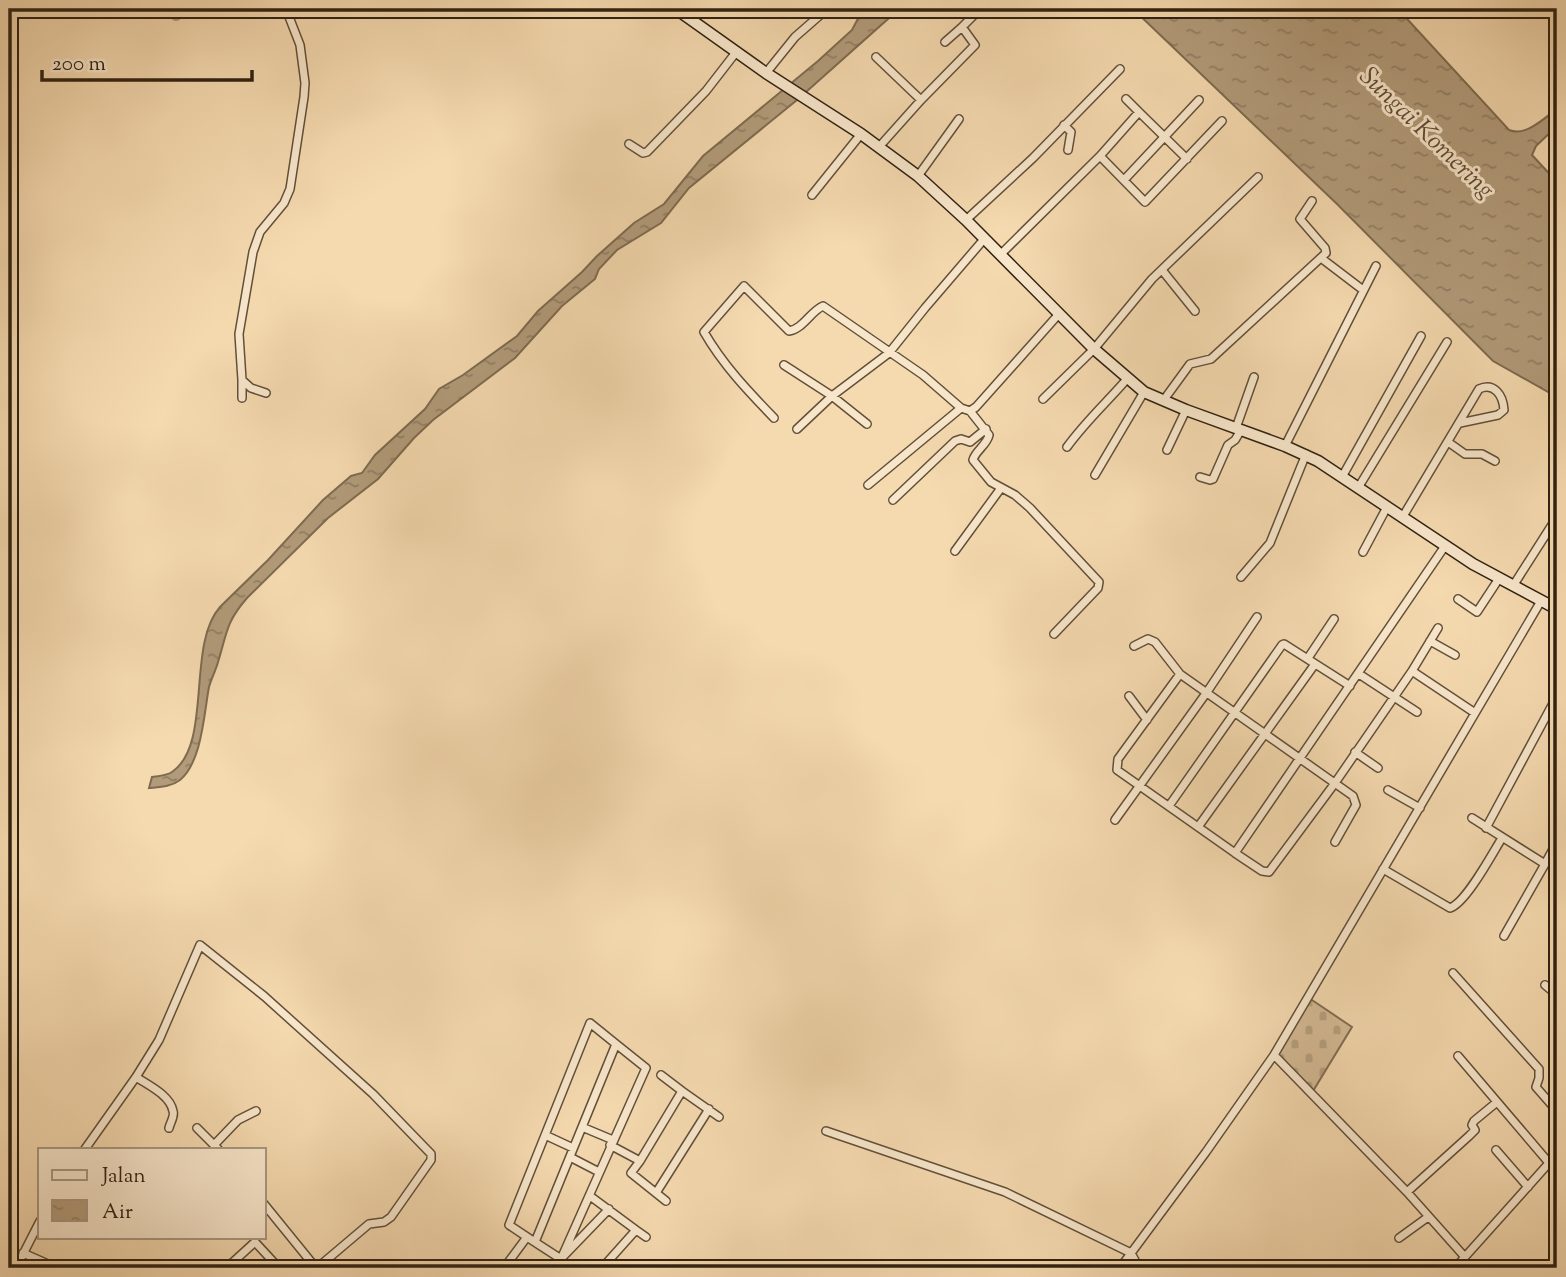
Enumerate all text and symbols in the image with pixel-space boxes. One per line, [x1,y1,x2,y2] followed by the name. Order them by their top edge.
[42,38,252,82] scale bar
[52,50,106,80] text: 200 m
[1350,59,1502,208] water label: Sungai Komering
[38,1148,266,1238] legend
[101,1162,146,1192] text: Jalan
[102,1198,133,1228] text: Air

